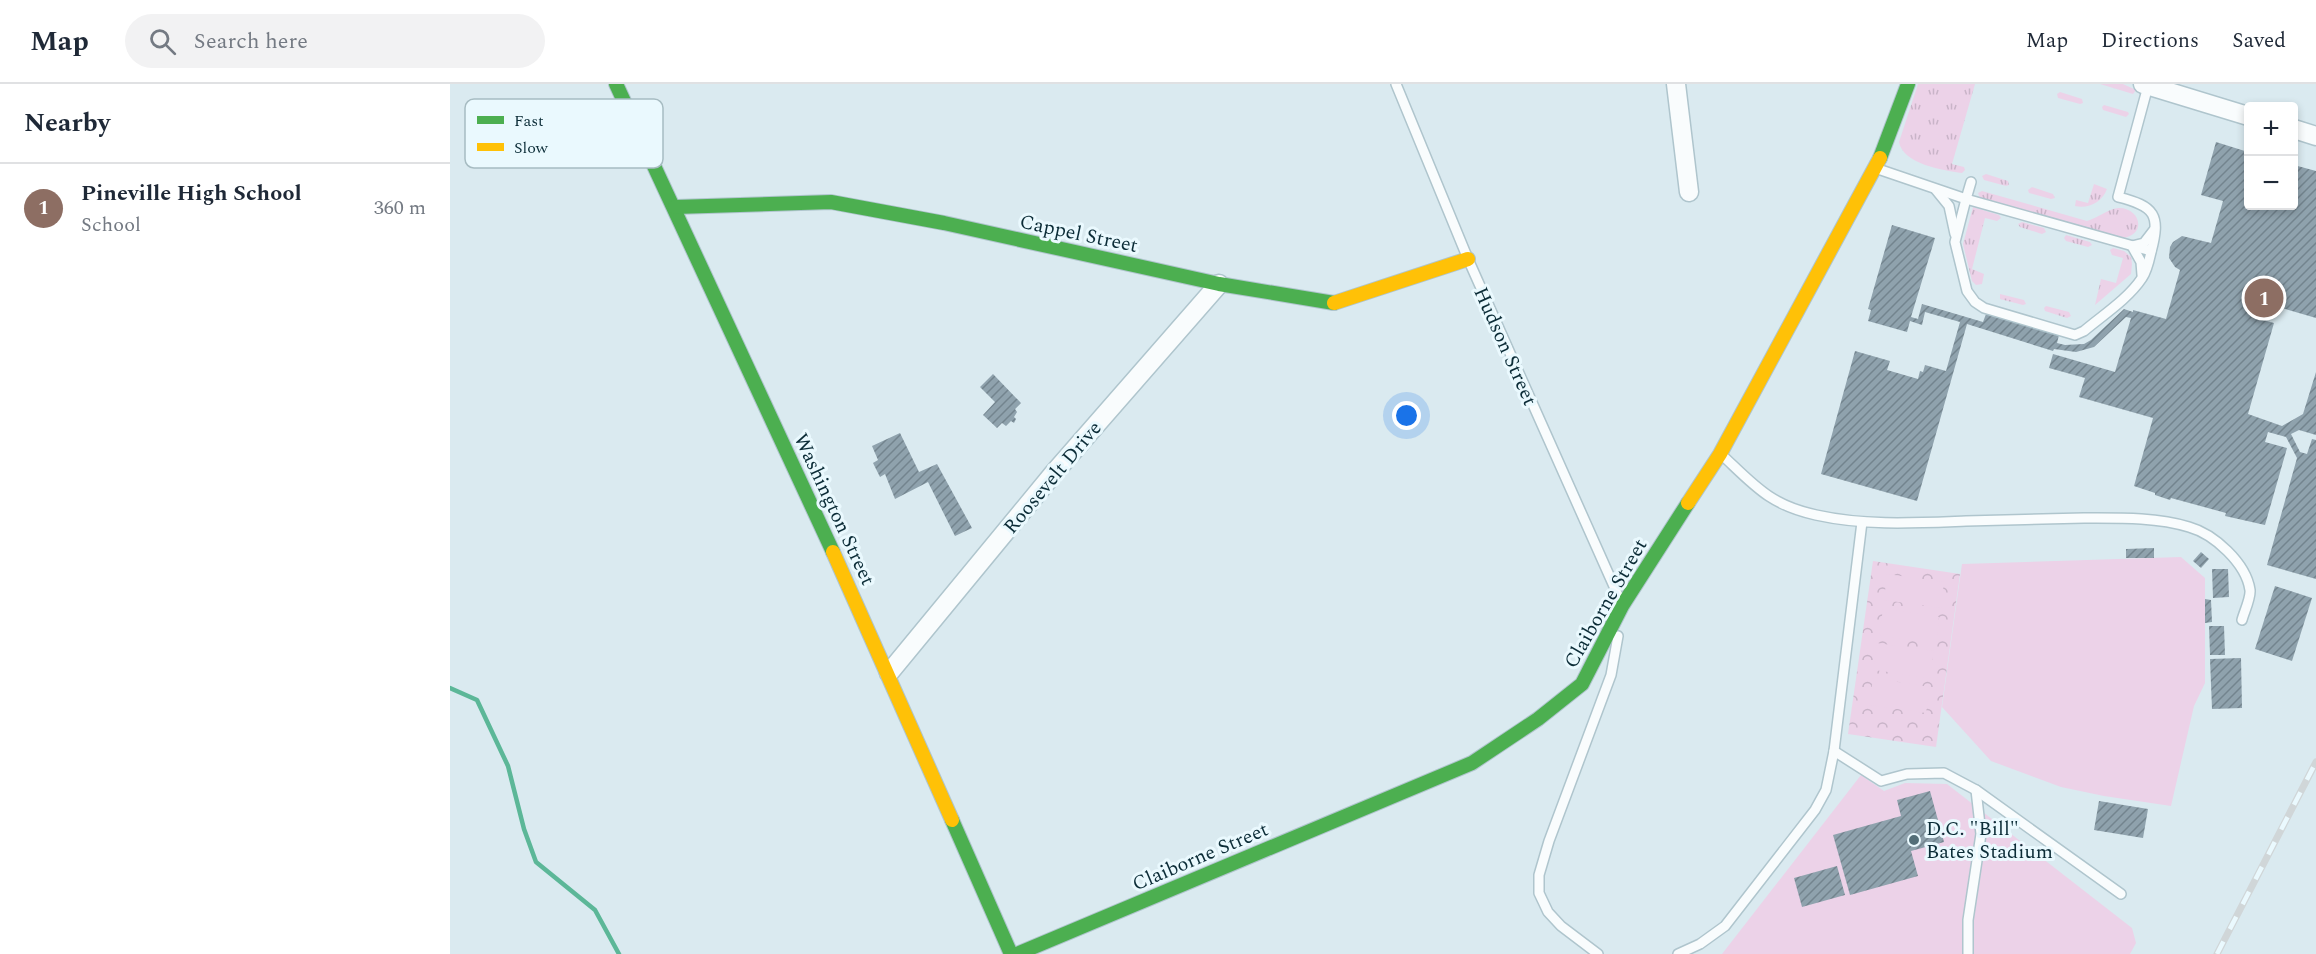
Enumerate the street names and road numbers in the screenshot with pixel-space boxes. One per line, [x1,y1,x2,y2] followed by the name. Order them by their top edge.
[1017,207,1141,261] street label: Cappel Street
[1466,282,1545,411] street label: Hudson Street
[996,415,1109,541] street label: Roosevelt Drive
[786,428,883,590] street label: Washington Street
[1557,533,1655,674] street label: Claiborne Street
[1128,815,1273,899] street label: Claiborne Street

